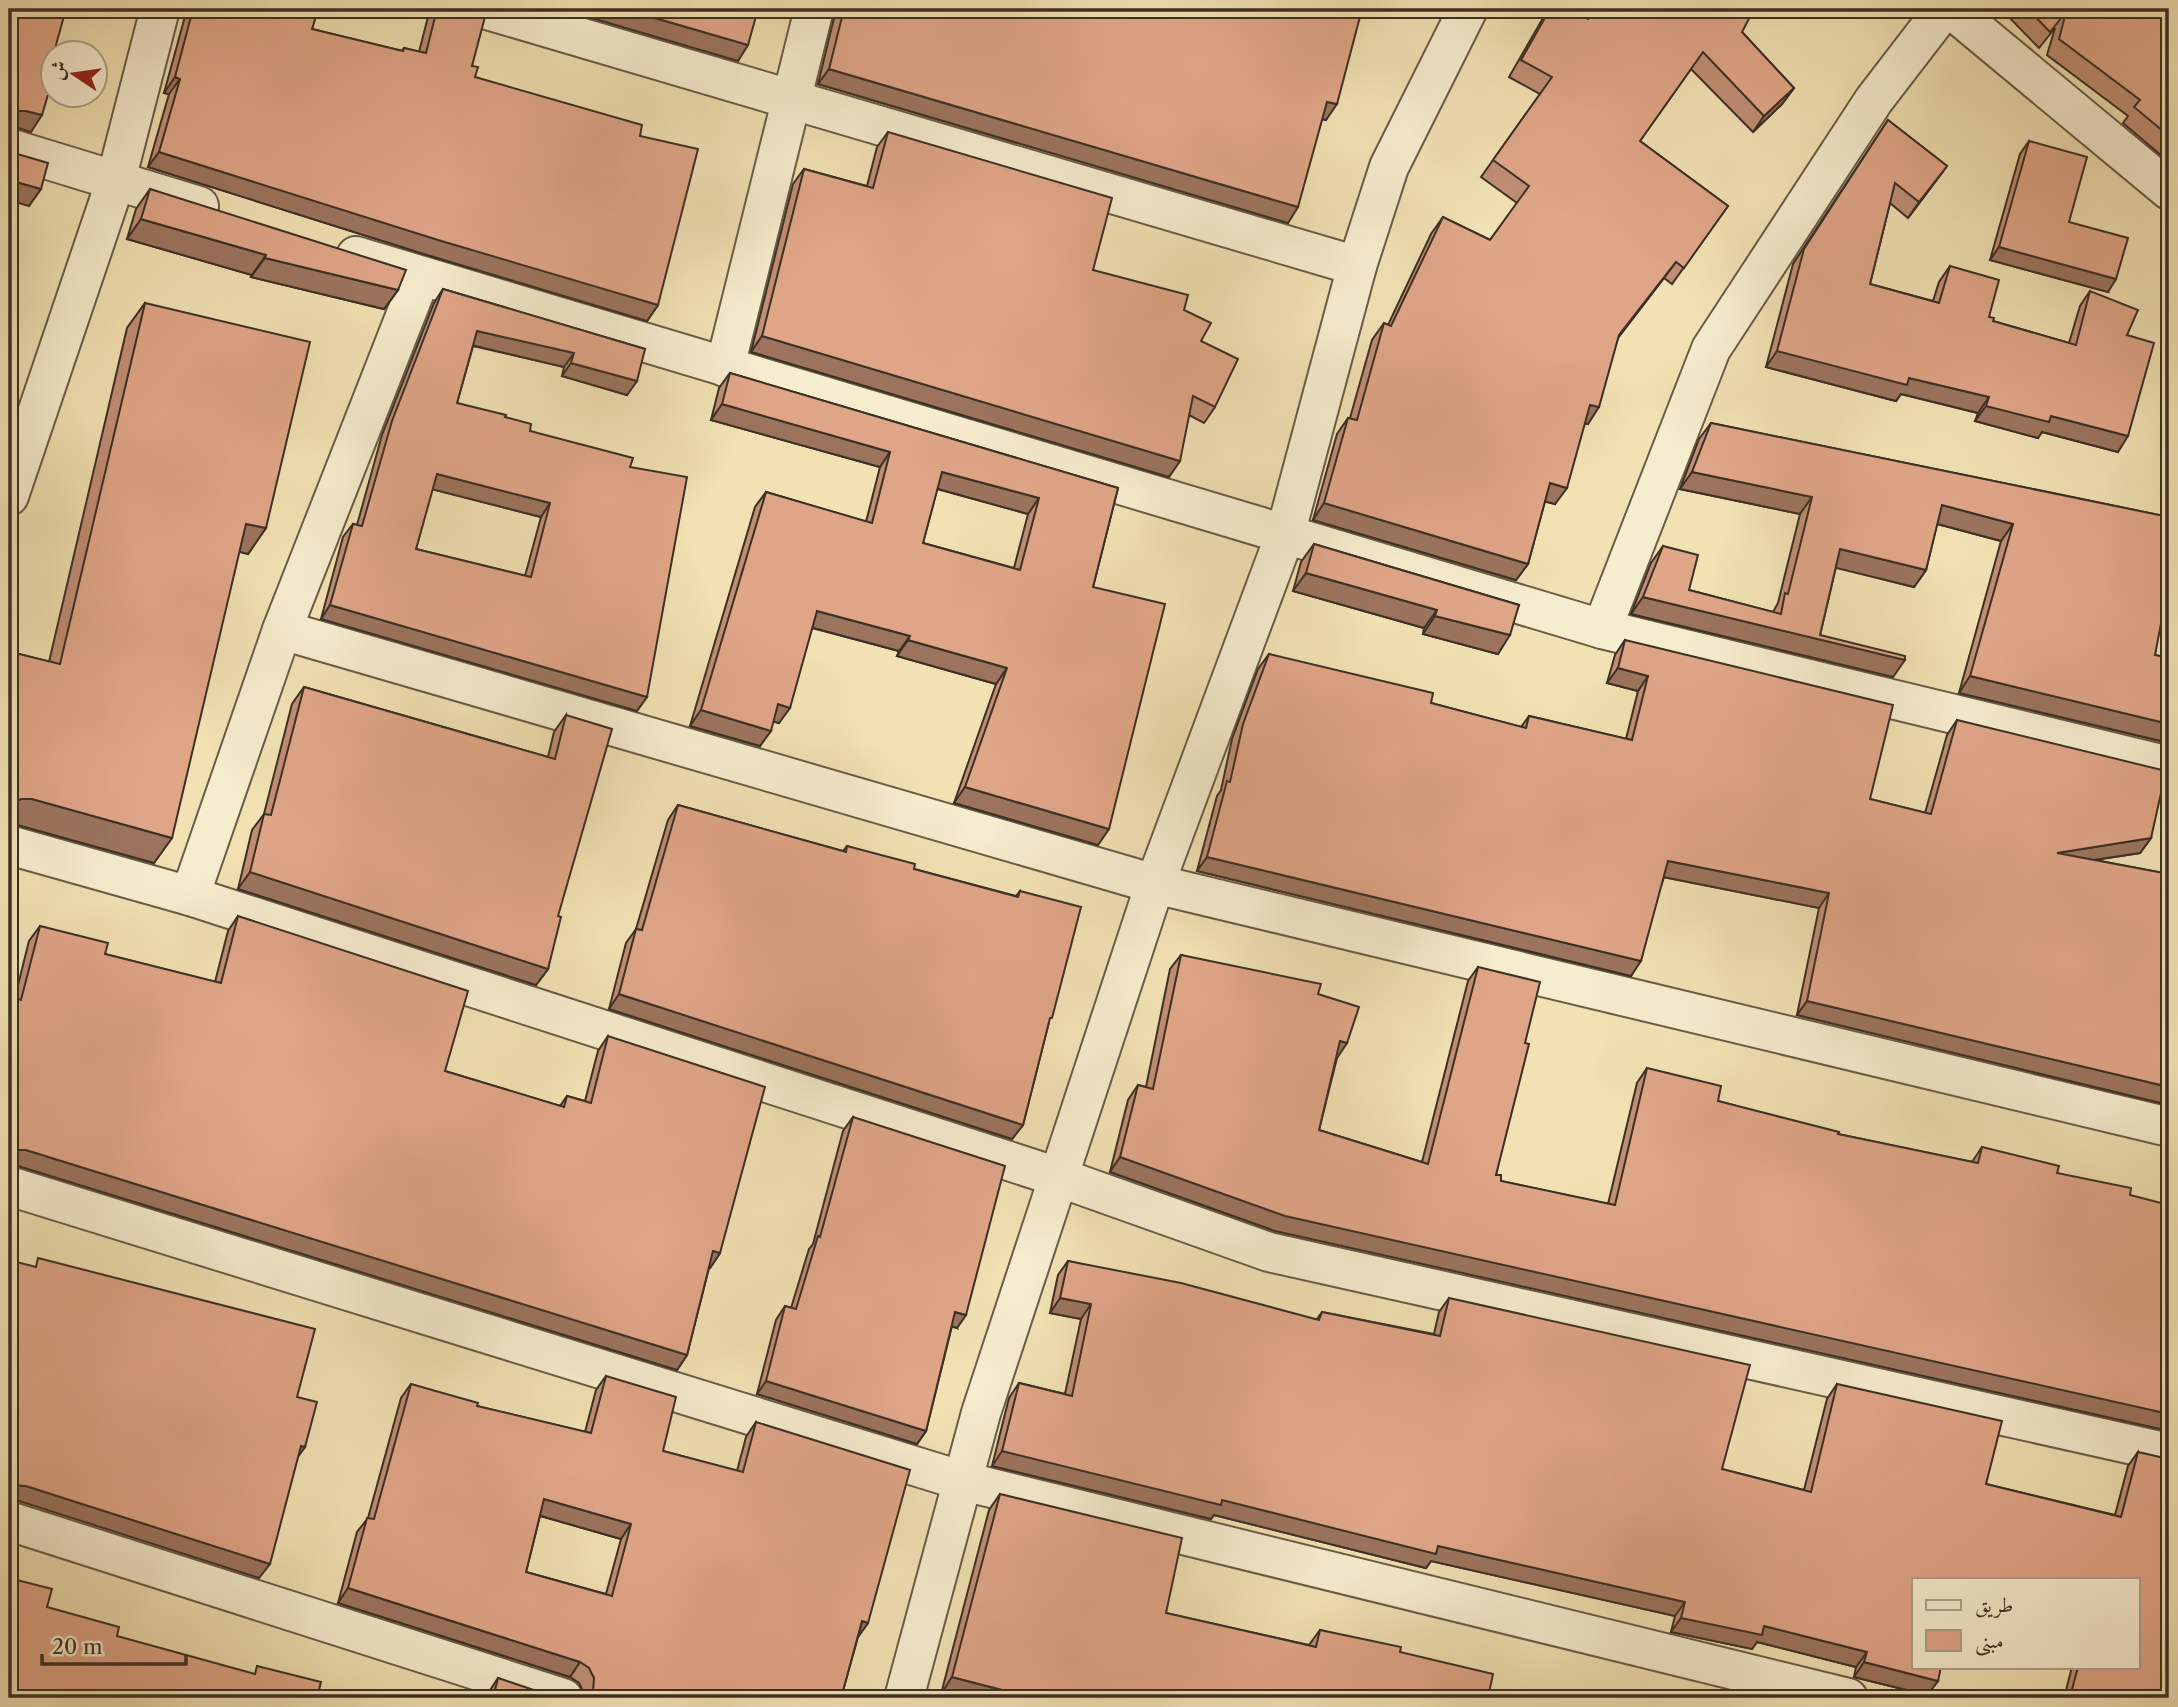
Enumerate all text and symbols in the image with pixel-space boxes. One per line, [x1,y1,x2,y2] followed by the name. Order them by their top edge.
[38,38,108,108] north arrow
[45,59,71,82] text: ش
[1912,1578,2140,1668] legend
[1975,1592,2013,1618] text: طريق
[42,1623,186,1667] scale bar
[1975,1628,2004,1656] text: مبنى
[52,1634,103,1659] text: 20 m

